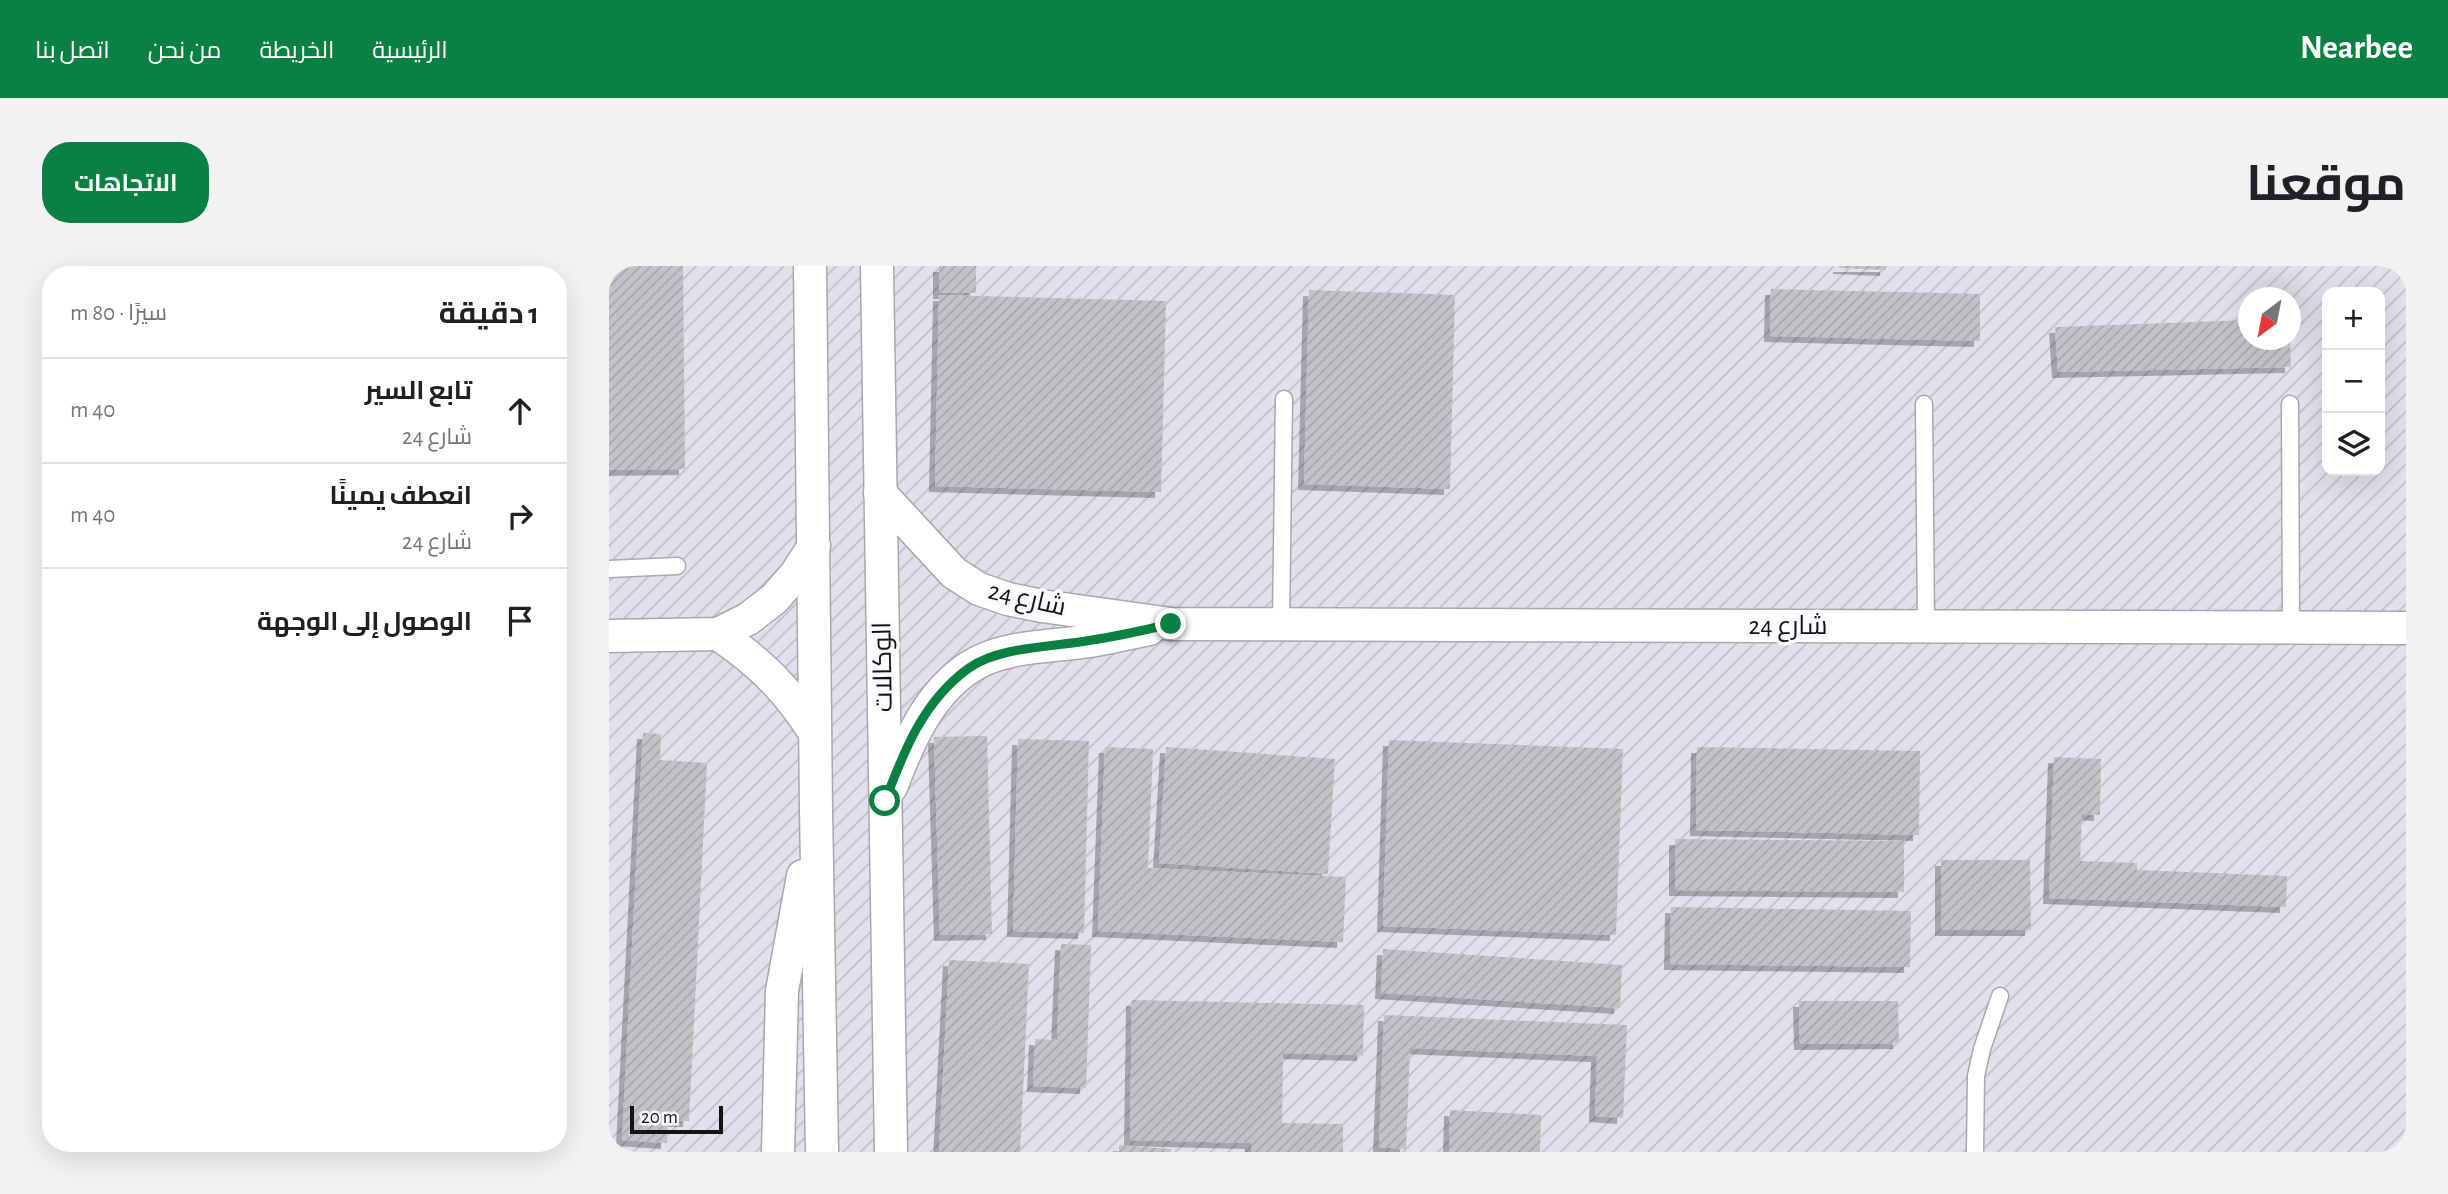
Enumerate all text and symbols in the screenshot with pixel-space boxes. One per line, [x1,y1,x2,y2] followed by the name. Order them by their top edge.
[2300,32,2413,65] text: Nearbee
[35,39,110,63] text: اتصل بنا
[148,39,221,63] text: من نحن
[259,39,334,63] text: الخريطة
[372,39,448,63] text: الرئيسية
[42,142,209,223] button: الاتجاهات
[2246,161,2406,210] text: موقعنا
[2238,287,2301,350] north arrow
[2322,287,2385,476] map controls
[2322,287,2385,350] button: +
[439,299,539,329] text: 1 دقيقة
[70,302,167,325] text: سيرًا · 80 m
[2322,350,2385,413] button: −
[365,378,472,404] text: تابع السير
[501,392,539,430] icon: ahead
[70,399,115,422] text: 40 m
[2322,413,2385,476] button: layers
[402,426,472,449] text: شارع 24
[329,483,472,509] text: انعطف يمينًا
[501,497,539,535] icon: right
[70,504,115,527] text: 40 m
[402,531,472,554] text: شارع 24
[985,577,1068,623] street label: شارع 24
[501,602,539,640] icon: arrive
[1155,608,1186,639] route end
[257,609,472,635] text: الوصول إلى الوجهة
[1749,613,1828,642] street label: شارع 24
[869,622,898,712] street label: الوكالات
[869,785,900,816] route start
[630,1103,723,1135] scale bar
[641,1108,678,1127] text: 20 m

